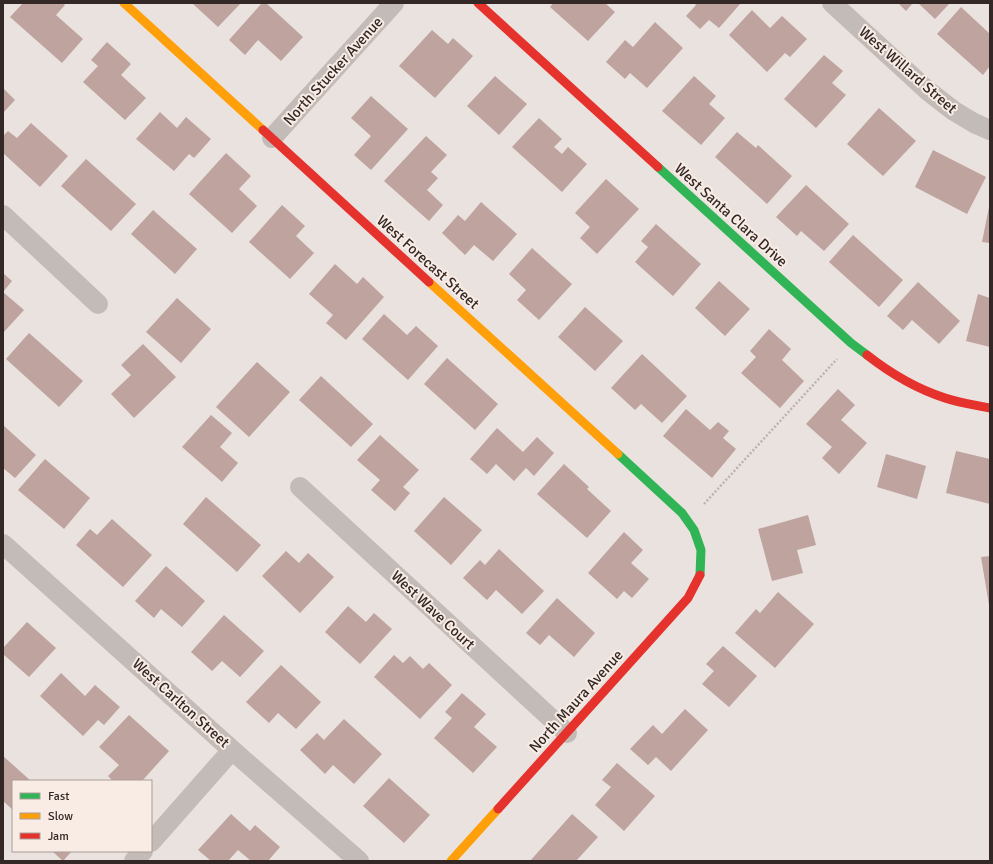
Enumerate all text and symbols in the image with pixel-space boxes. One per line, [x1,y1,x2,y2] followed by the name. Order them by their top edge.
[280,13,386,129] street label: North Stucker Avenue
[855,23,961,117] street label: West Willard Street
[671,159,791,271] street label: West Santa Clara Drive
[373,211,483,313] street label: West Forecast Street
[387,567,479,653] street label: West Wave Court
[525,646,627,756] street label: North Maura Avenue
[129,655,233,751] street label: West Carlton Street
[12,780,152,852] legend
[48,789,69,804] text: Fast
[48,809,73,824] text: Slow
[48,829,69,844] text: Jam

